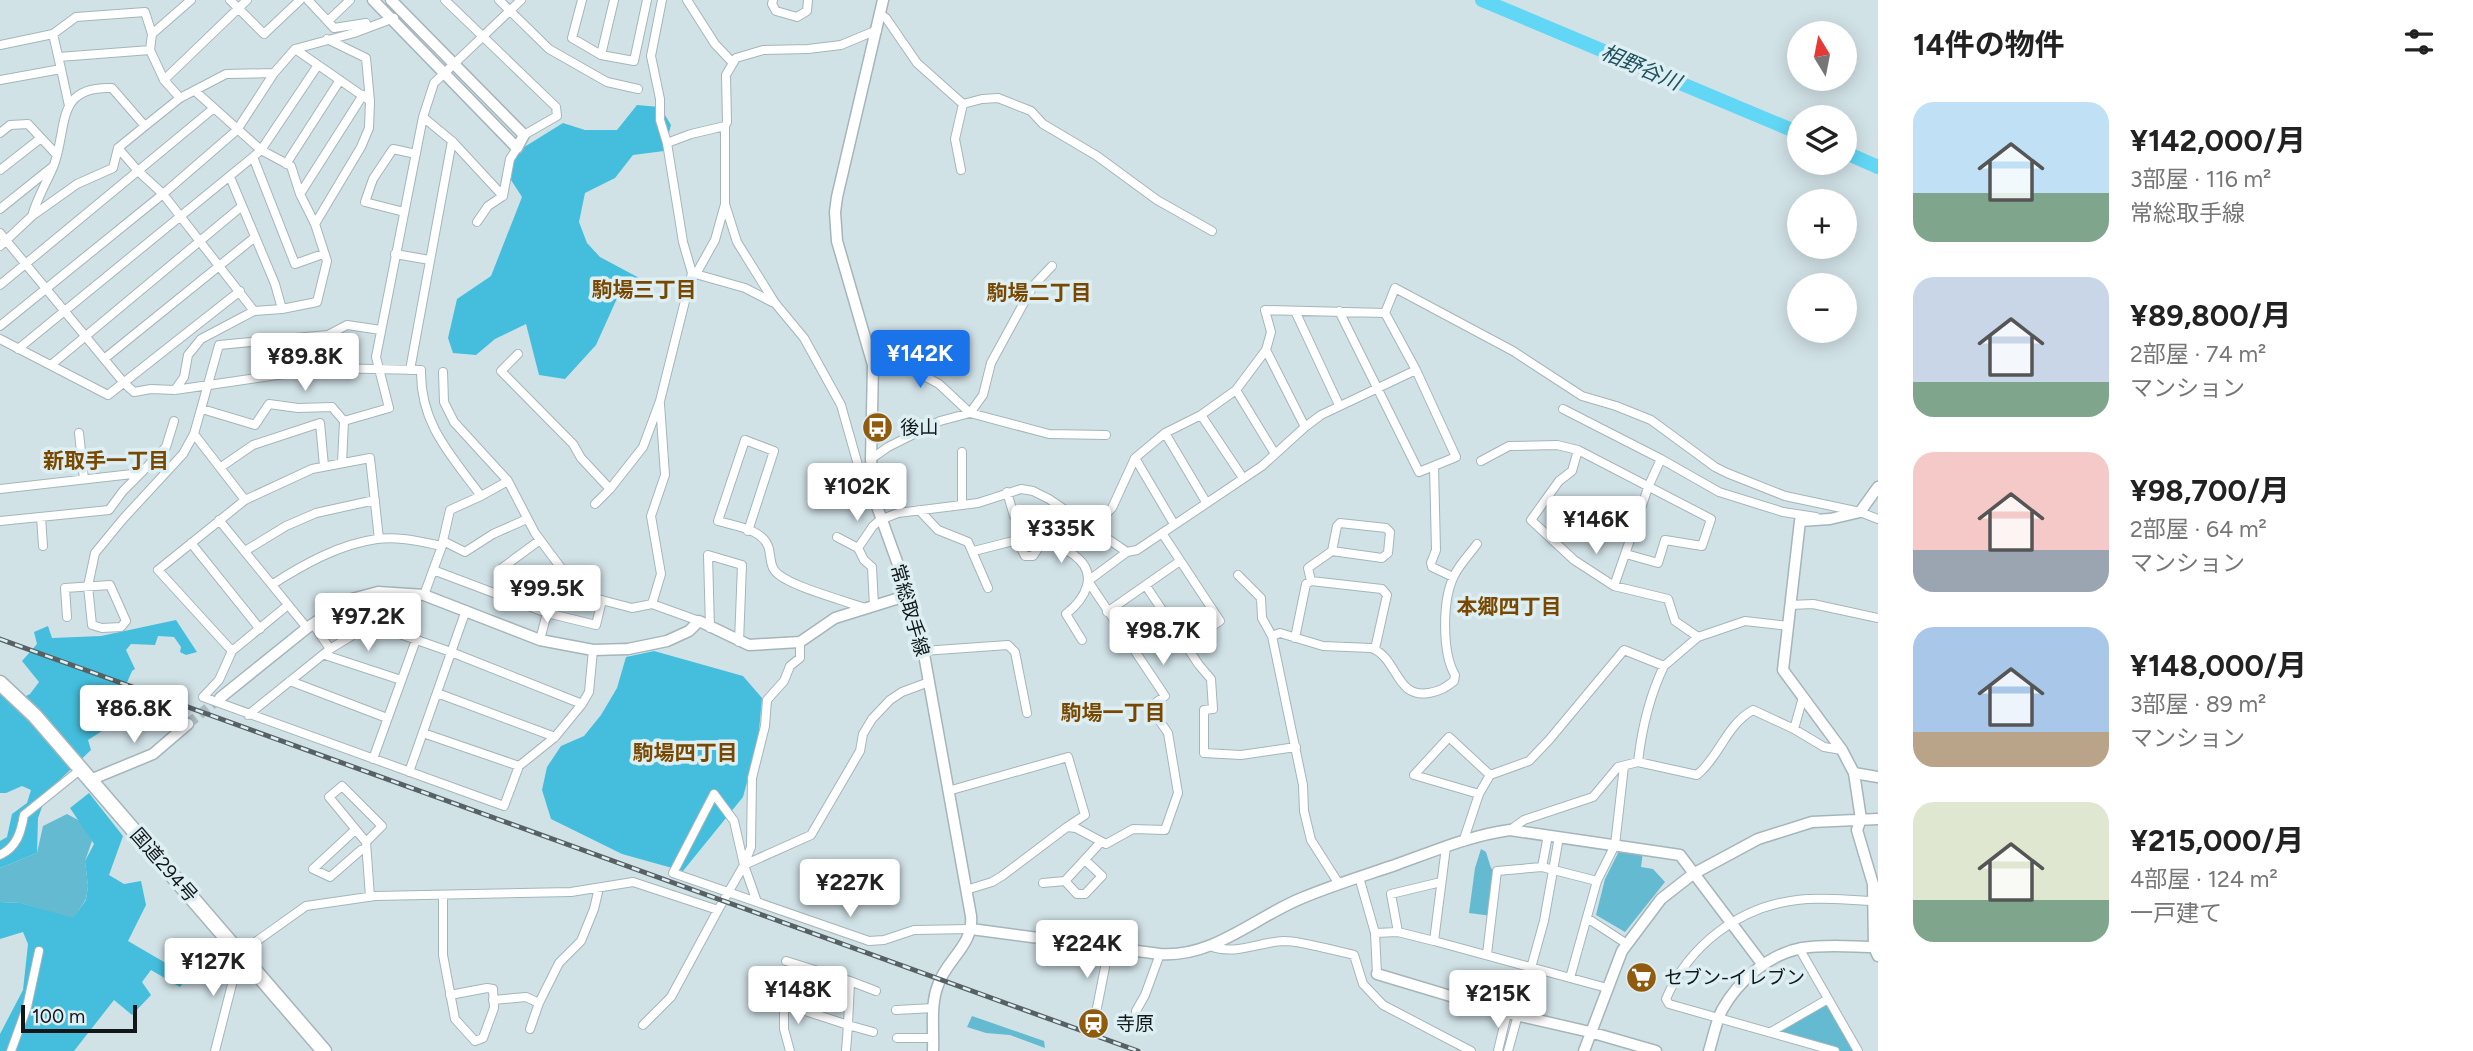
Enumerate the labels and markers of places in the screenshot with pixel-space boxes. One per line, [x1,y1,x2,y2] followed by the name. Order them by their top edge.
[871,330,969,390] pin: ¥142K
[248,334,362,393] pin: ¥89.8K
[860,410,894,444] bus stop icon: 後山
[900,416,938,439] place label: 後山
[808,463,906,523] pin: ¥102K
[1547,496,1645,556] pin: ¥146K
[1012,505,1110,565] pin: ¥335K
[490,566,604,625] pin: ¥99.5K
[311,594,425,653] pin: ¥97.2K
[1106,608,1220,667] pin: ¥98.7K
[77,686,191,745] pin: ¥86.8K
[801,860,899,919] pin: ¥227K
[1038,920,1136,980] pin: ¥224K
[164,939,262,998] pin: ¥127K
[1624,960,1658,994] supermarket icon: セブン-イレブン
[1664,966,1805,989] place label: セブン-イレブン
[749,967,847,1026] pin: ¥148K
[1449,970,1547,1030] pin: ¥215K
[1076,1006,1110,1040] station icon: 寺原
[1116,1012,1154,1035] place label: 寺原

